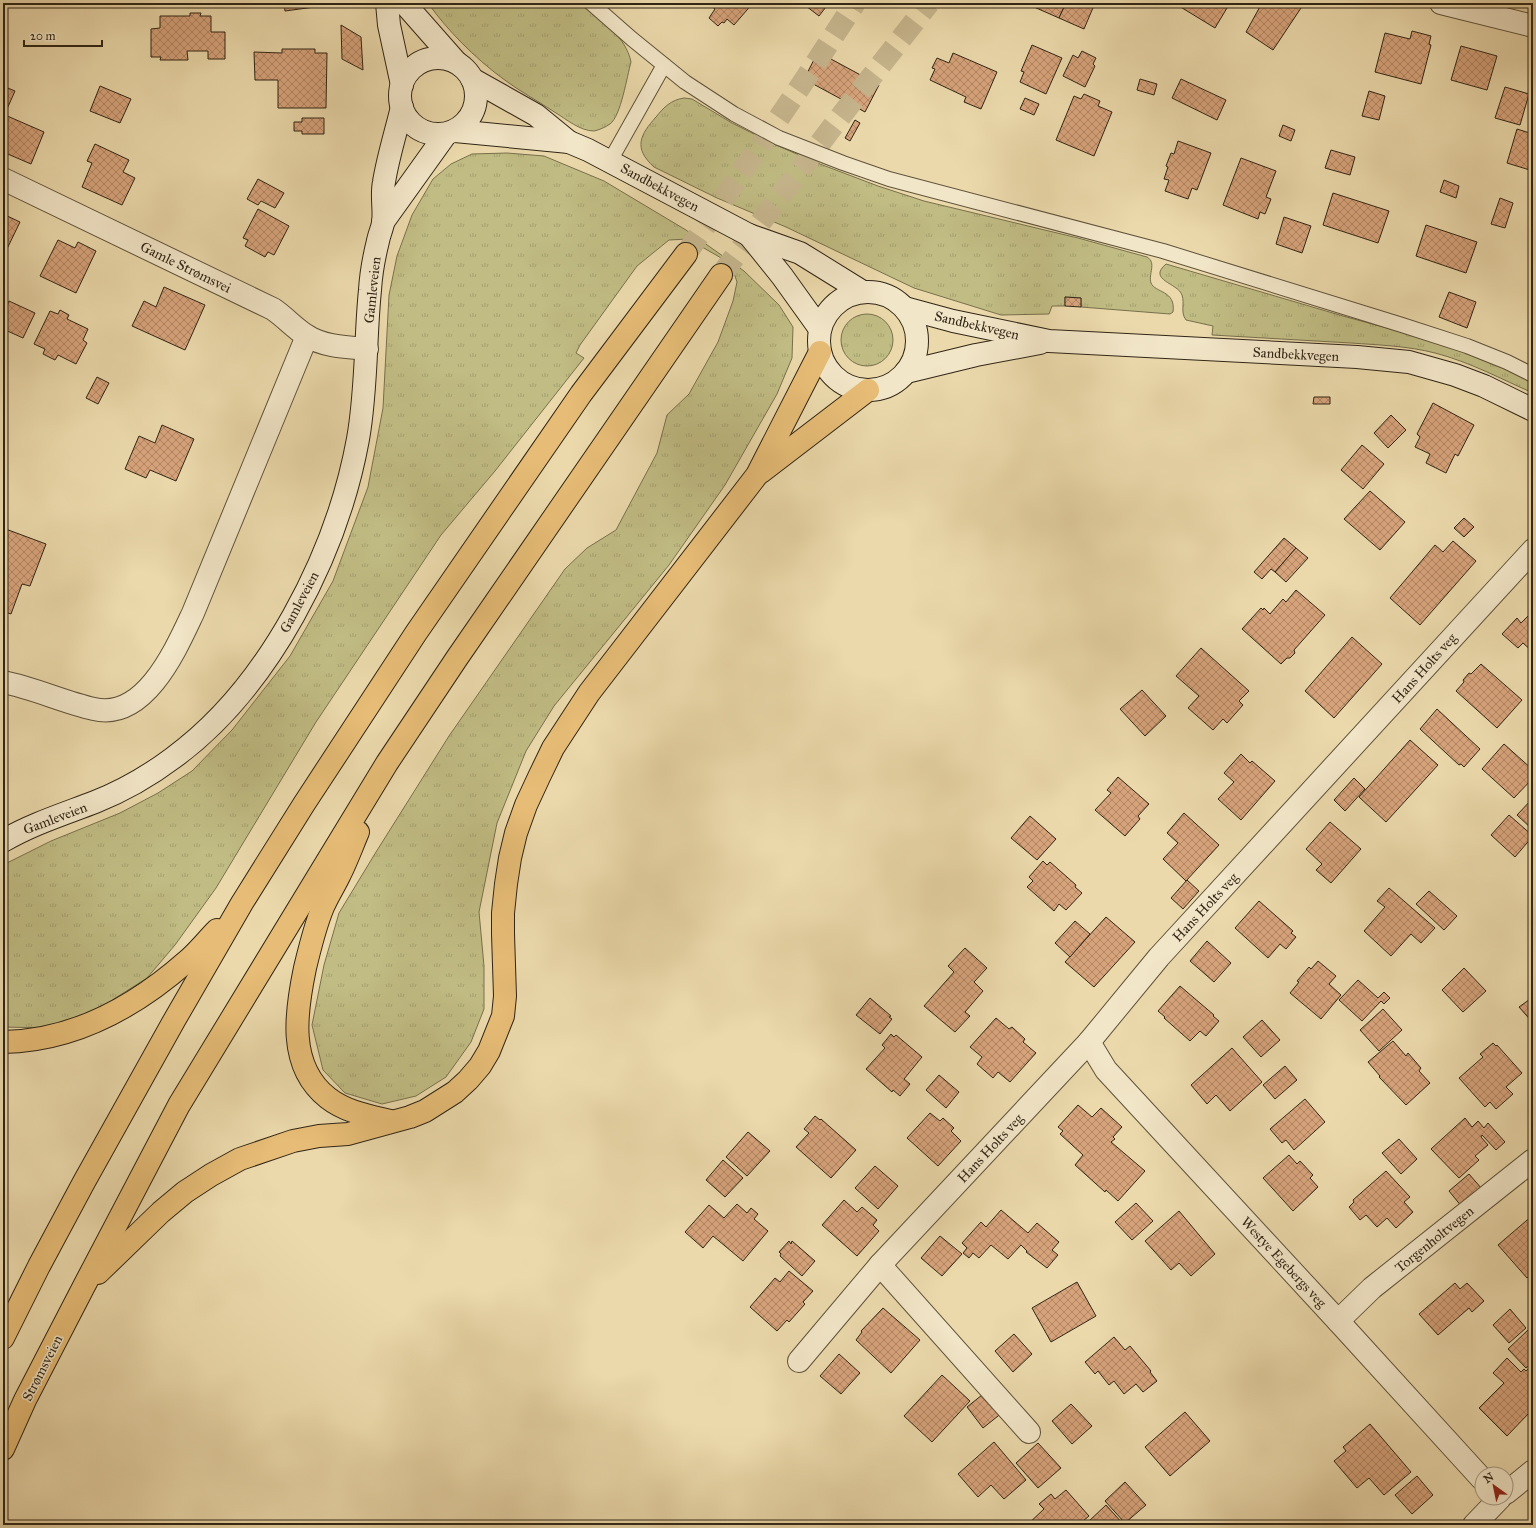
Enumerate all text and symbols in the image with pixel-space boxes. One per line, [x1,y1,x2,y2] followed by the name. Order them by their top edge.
[24,22,102,48] scale bar
[30,29,56,43] text: 20 m
[618,160,702,215] street label: Sandbekkvegen
[138,238,234,297] street label: Gamle Strømsvei
[361,255,384,324] street label: Gamleveien
[933,307,1021,344] street label: Sandbekkvegen
[1252,344,1340,365] street label: Sandbekkvegen
[276,568,323,636] street label: Gamleveien
[1388,629,1461,707] street label: Hans Holts veg
[21,798,90,838] street label: Gamleveien
[1169,869,1242,945] street label: Hans Holts veg
[954,1110,1027,1186] street label: Hans Holts veg
[1391,1202,1478,1276] street label: Torgenholtvegen
[1237,1214,1330,1312] street label: Westye Egebergs veg
[19,1332,66,1404] street label: Strømsveien
[1474,1466,1514,1506] north arrow
[1481,1470,1497,1486] text: N

